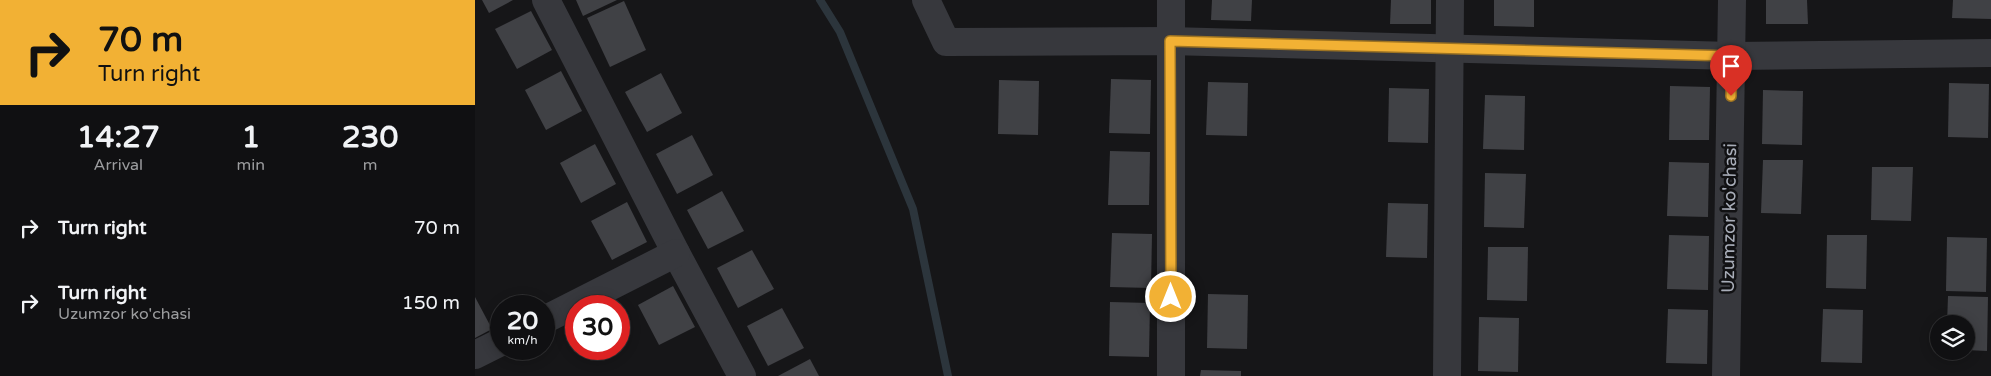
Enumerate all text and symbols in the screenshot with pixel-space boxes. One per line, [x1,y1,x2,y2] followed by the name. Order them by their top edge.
[98,19,183,61] text: 70 m
[15,20,80,85] icon: right
[1710,45,1752,96] pin
[1717,52,1745,80] icon: arrive
[98,61,200,87] text: Turn right
[77,119,160,156] text: 14:27
[241,119,260,156] text: 1
[342,119,398,156] text: 230
[1717,143,1741,293] street label: Uzumzor ko'chasi
[94,155,143,175] text: Arrival
[237,155,265,175] text: min
[363,155,377,175] text: m
[15,214,43,242] icon: right
[58,217,146,239] text: Turn right
[414,217,460,239] text: 70 m
[1144,270,1196,322] position arrow
[58,282,146,304] text: Turn right
[15,289,43,317] icon: right
[402,292,460,314] text: 150 m
[565,295,630,360] speed limit sign: 30
[58,304,191,324] text: Uzumzor ko'chasi
[507,306,538,336] text: 20
[1930,315,1975,360] map controls
[1930,315,1975,360] button: layers
[507,333,538,347] text: km/h

